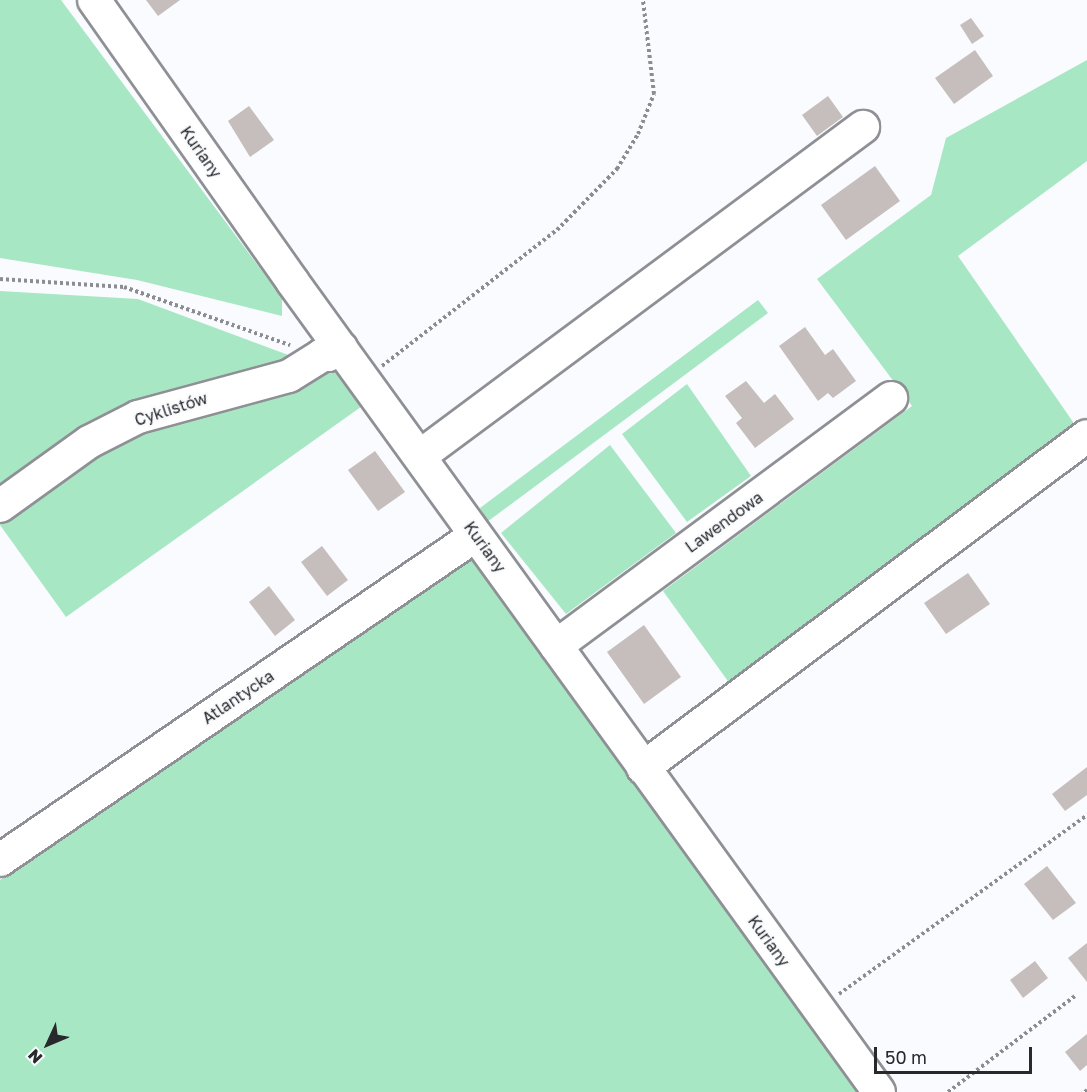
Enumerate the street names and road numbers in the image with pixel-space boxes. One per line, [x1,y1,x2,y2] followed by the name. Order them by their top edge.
[176,123,226,181] street label: Kuriany
[132,388,210,430] street label: Cyklistów
[682,487,766,557] street label: Lawendowa
[460,518,510,576] street label: Kuriany
[199,666,277,728] street label: Atlantycka
[744,912,794,970] street label: Kuriany

